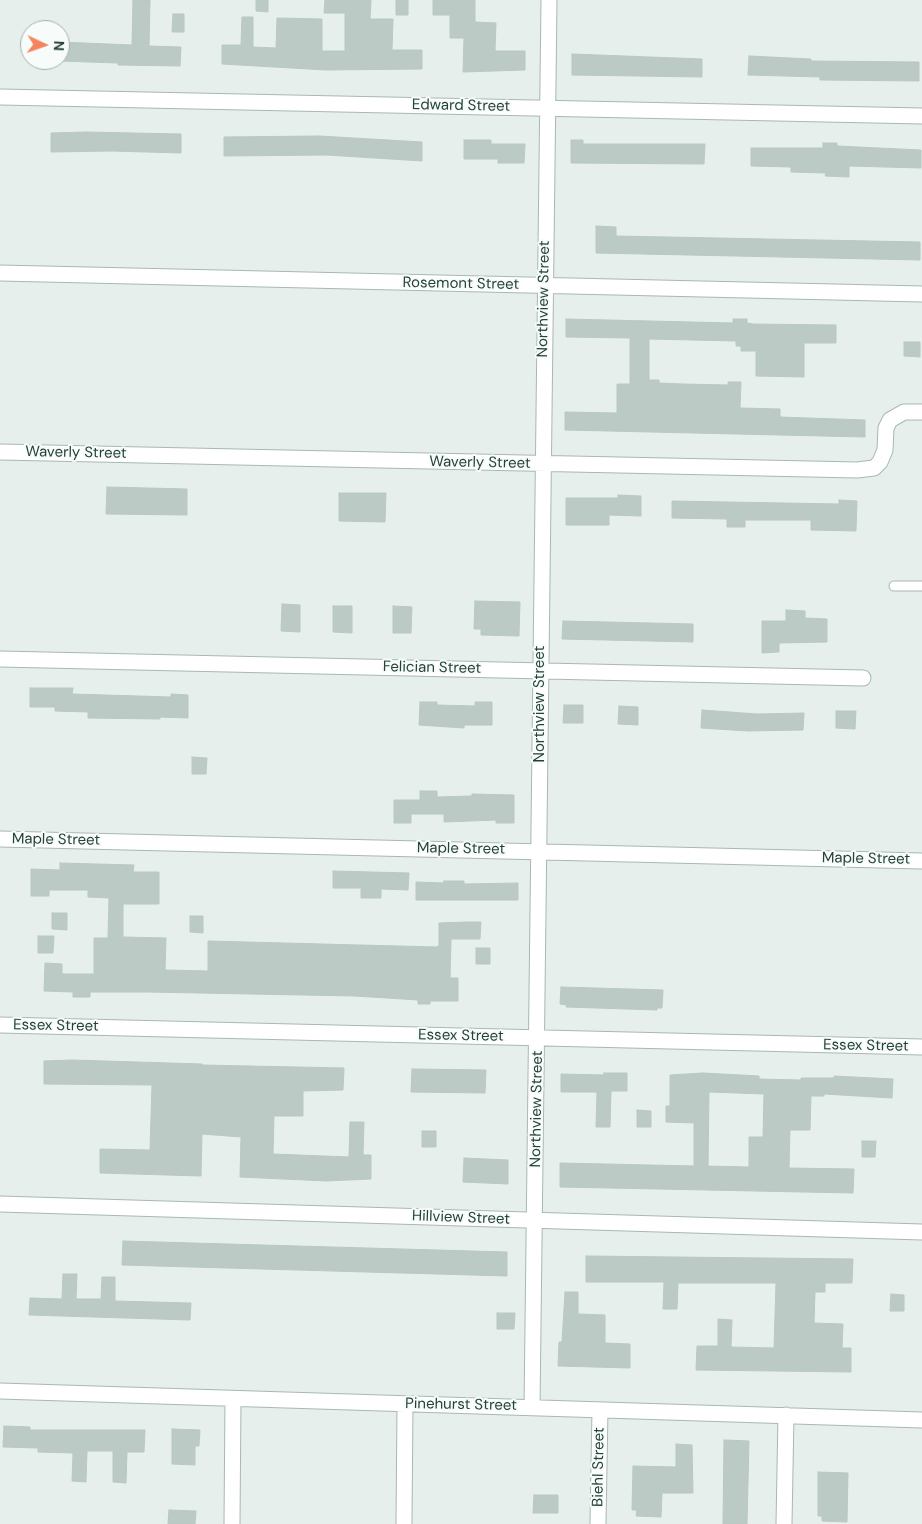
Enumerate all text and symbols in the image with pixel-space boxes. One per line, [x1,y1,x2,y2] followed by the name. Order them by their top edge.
[20,20,70,70] north arrow
[50,40,68,51] text: N
[412,96,510,116] street label: Edward Street
[534,240,554,358] street label: Northview Street
[403,274,519,294] street label: Rosemont Street
[25,443,127,463] street label: Waverly Street
[429,453,531,473] street label: Waverly Street
[531,646,549,762] street label: Northview Street
[383,658,481,678] street label: Felician Street
[12,830,100,850] street label: Maple Street
[417,839,505,859] street label: Maple Street
[822,849,910,869] street label: Maple Street
[13,1016,99,1036] street label: Essex Street
[418,1026,504,1046] street label: Essex Street
[823,1036,909,1056] street label: Essex Street
[527,1050,547,1168] street label: Northview Street
[412,1207,510,1229] street label: Hillview Street
[405,1395,517,1415] street label: Pinehurst Street
[589,1427,609,1507] street label: Biehl Street

